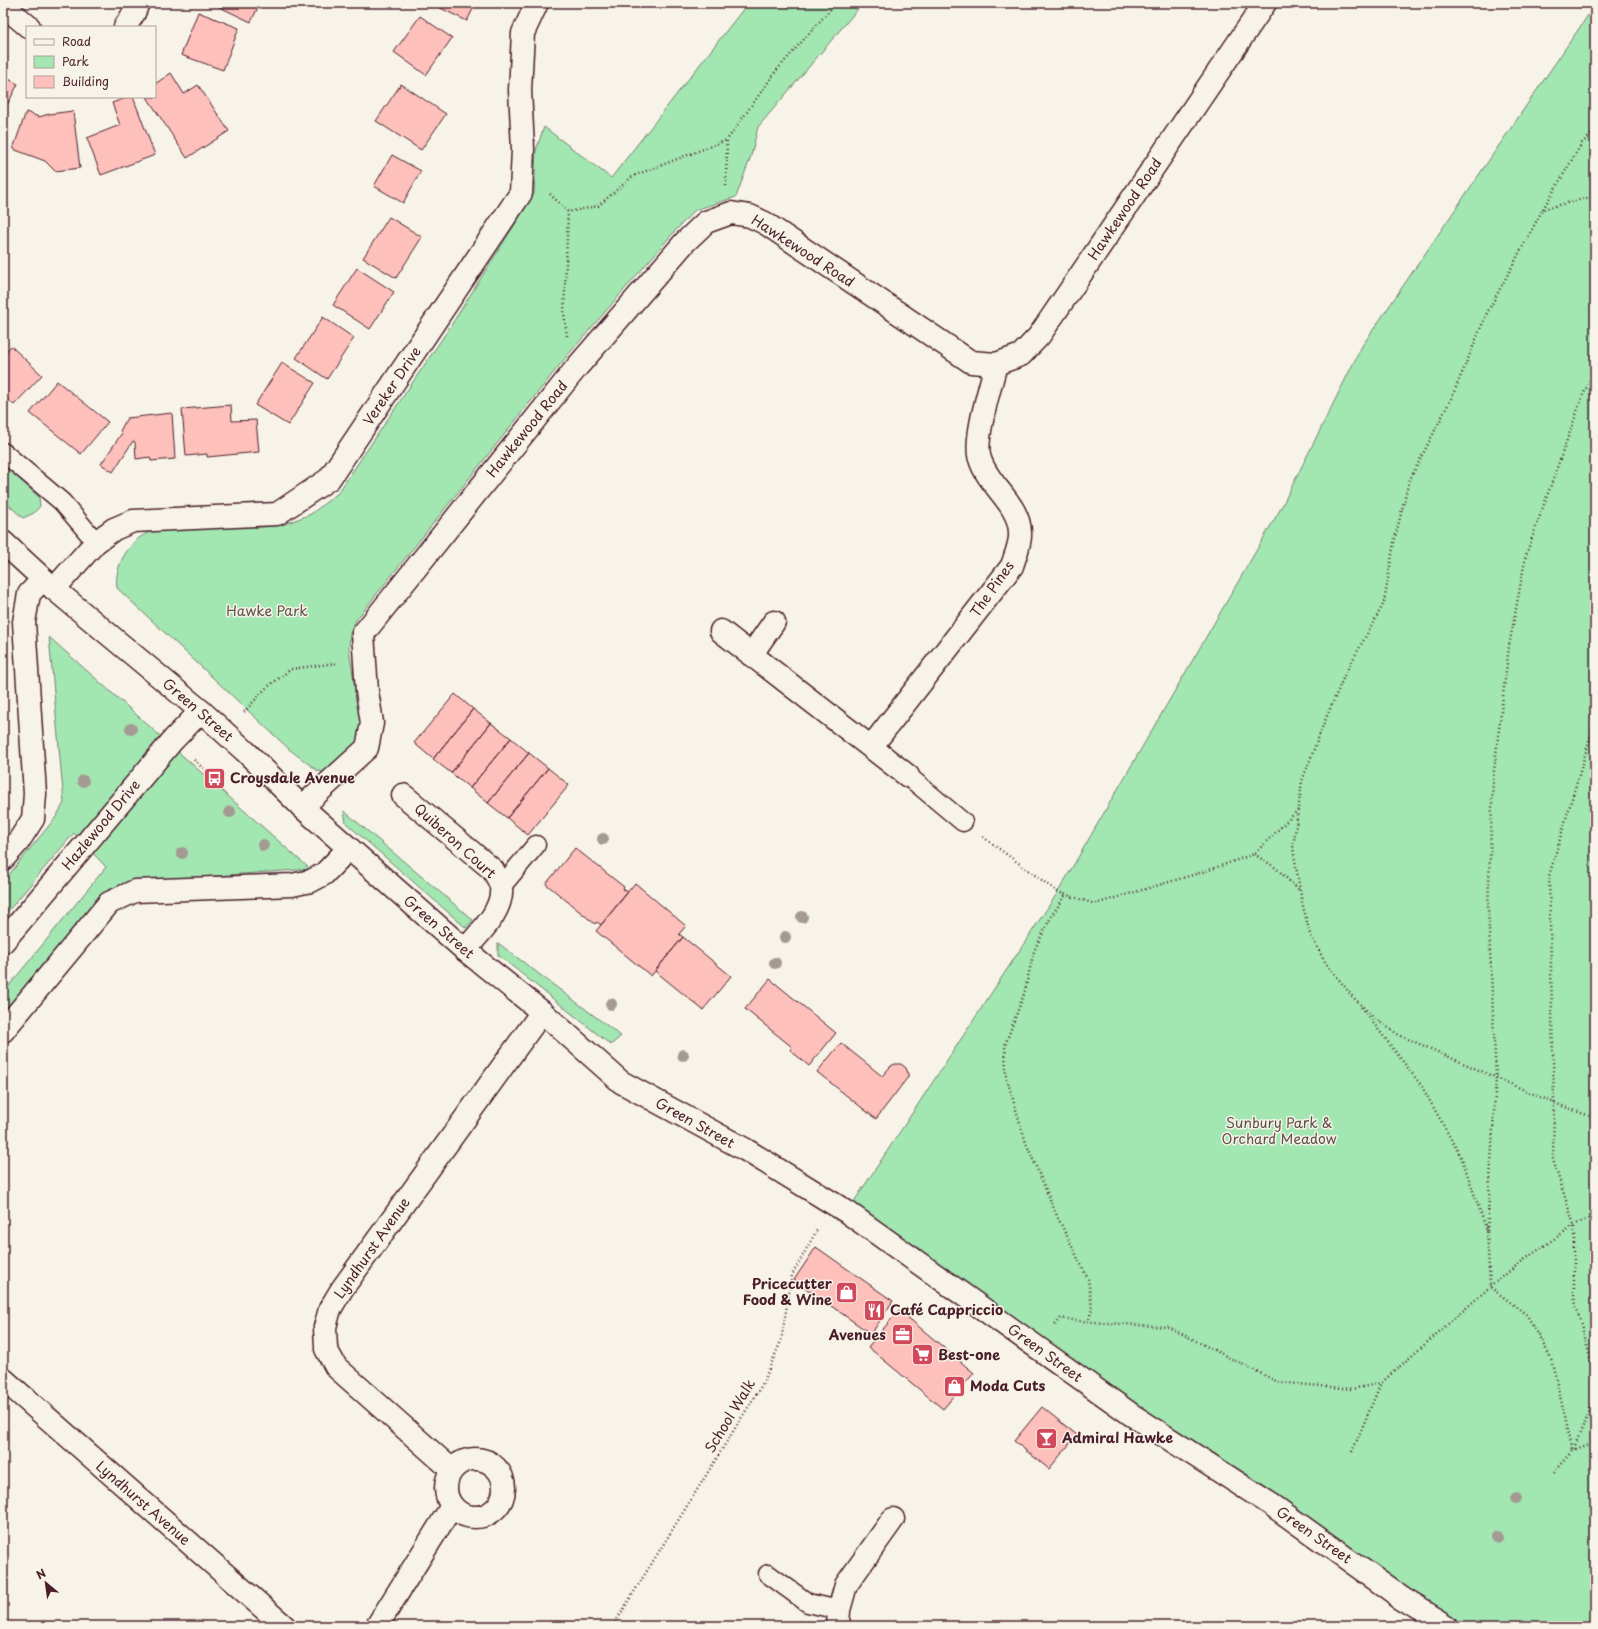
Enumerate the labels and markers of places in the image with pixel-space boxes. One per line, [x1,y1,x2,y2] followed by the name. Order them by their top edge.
[201,765,227,791] bus stop icon: Croysdale Avenue
[230,767,355,788] place label: Croysdale Avenue
[743,1273,833,1310] place label: Pricecutter Food & Wine
[834,1279,860,1305] shop icon: Pricecutter Food & Wine
[862,1297,888,1323] restaurant icon: Café Cappriccio
[890,1299,1003,1320] place label: Café Cappriccio
[889,1322,915,1348] office icon: Avenues
[828,1324,886,1345] place label: Avenues
[910,1342,936,1368] supermarket icon: Best-one
[938,1344,1000,1365] place label: Best-one
[941,1373,967,1399] shop icon: Moda Cuts
[970,1375,1046,1396] place label: Moda Cuts
[1033,1425,1059,1451] bar icon: Admiral Hawke
[1061,1427,1174,1448] place label: Admiral Hawke

